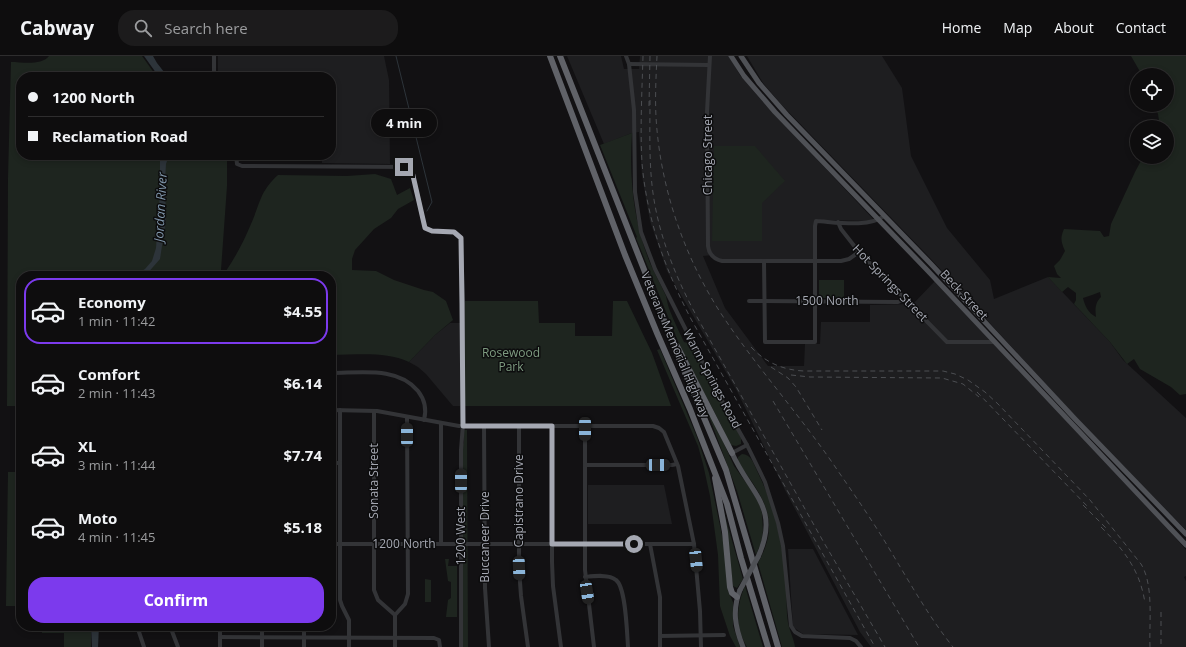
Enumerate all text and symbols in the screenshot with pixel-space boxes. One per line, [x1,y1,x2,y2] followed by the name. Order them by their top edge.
[118,10,398,46] search box
[20,15,94,41] text: Cabway
[132,17,154,39] icon: search
[164,18,248,38] text: Search here
[942,18,981,37] text: Home
[1003,18,1032,37] text: Map
[1054,18,1094,37] text: About
[1116,18,1166,37] text: Contact
[1130,68,1174,164] map controls
[1130,68,1174,112] button: locate
[52,87,135,107] text: 1200 North
[371,109,437,137] callout: 4 min
[386,114,422,132] text: 4 min
[699,115,716,195] street label: Chicago Street
[1130,120,1174,164] button: layers
[52,126,188,146] text: Reclamation Road
[395,158,413,176] route end
[149,171,171,245] water label: Jordan River
[849,240,932,325] street label: Hot Springs Street
[937,266,992,324] street label: Beck Street
[637,269,714,421] street label: Veterans Memorial Highway
[78,292,146,312] text: Economy
[795,292,859,309] street label: 1500 North
[30,293,66,329] icon: car
[283,301,322,321] text: $4.55
[78,312,155,330] text: 1 min · 11:42
[679,326,746,431] street label: Warm Springs Road
[482,344,540,375] park label: Rosewood Park
[78,364,140,384] text: Comfort
[30,365,66,401] icon: car
[283,373,322,393] text: $6.14
[78,384,155,402] text: 2 min · 11:43
[579,417,591,441] car
[401,423,413,447] car
[78,436,96,456] text: XL
[30,437,66,473] icon: car
[365,443,382,519] street label: Sonata Street
[283,445,322,465] text: $7.74
[510,454,527,548] street label: Capistrano Drive
[78,456,155,474] text: 3 min · 11:44
[646,459,670,471] car
[455,469,467,493] car
[476,491,493,583] street label: Buccaneer Drive
[452,507,469,565] street label: 1200 West
[78,508,117,528] text: Moto
[30,509,66,545] icon: car
[283,517,322,537] text: $5.18
[78,528,155,546] text: 4 min · 11:45
[372,535,436,552] street label: 1200 North
[625,535,643,553] route start
[689,547,703,573] car
[513,556,525,580] car
[28,577,324,623] button: Confirm
[579,579,595,605] car

